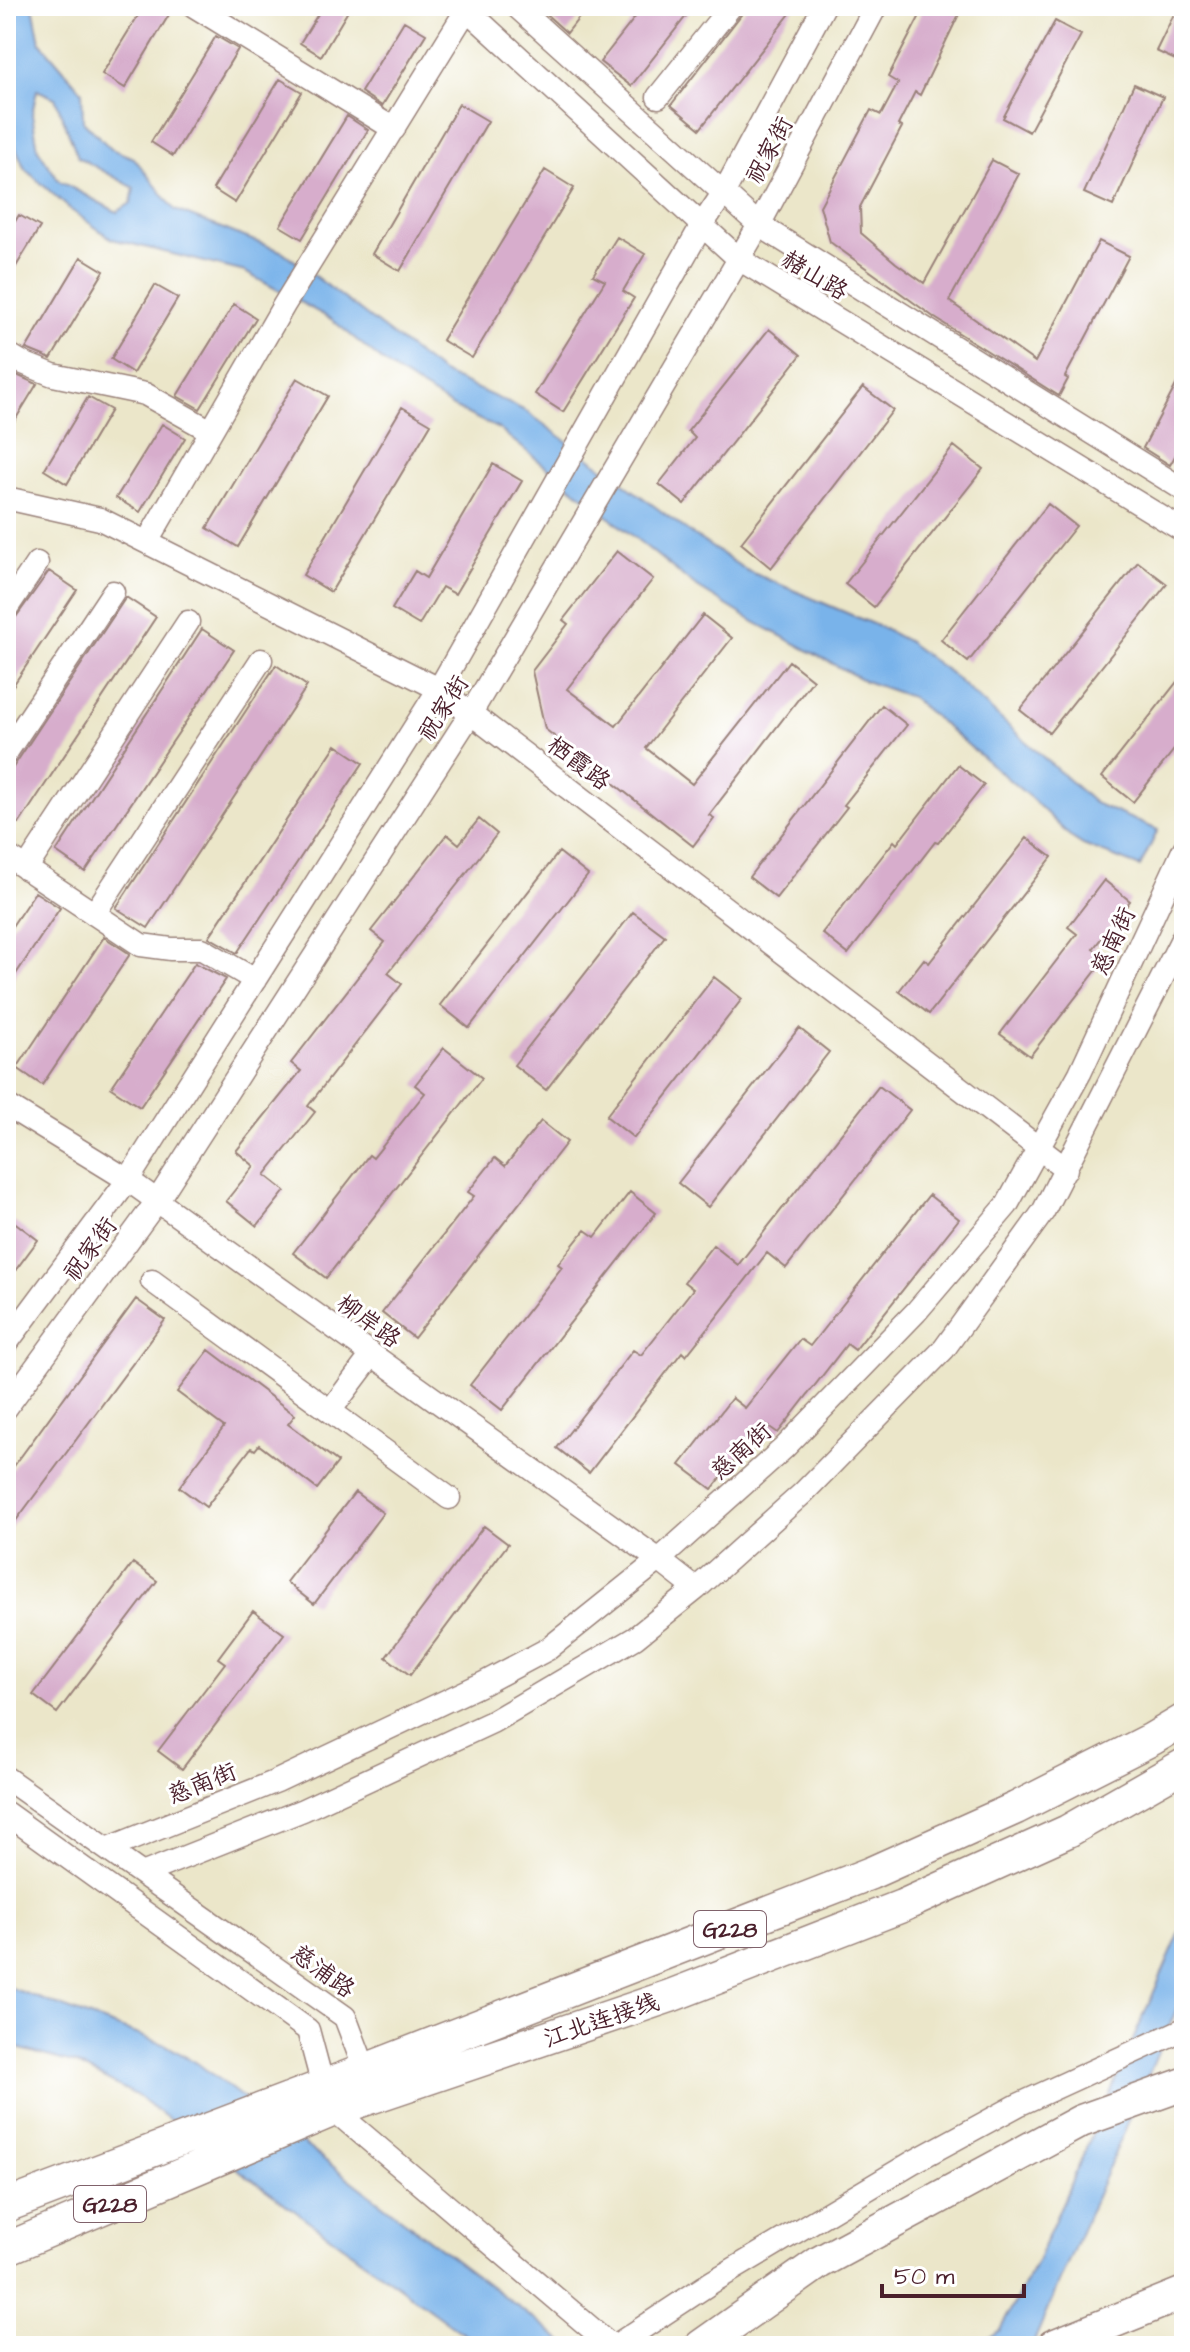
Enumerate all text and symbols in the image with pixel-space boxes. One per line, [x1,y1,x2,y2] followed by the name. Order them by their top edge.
[738,111,802,190] street label: 祝家街
[775,243,854,309] street label: 赭山路
[410,669,477,748] street label: 祝家街
[539,729,617,799] street label: 栖霞路
[1083,902,1145,981] street label: 慈南街
[56,1210,126,1289] street label: 祝家街
[329,1287,408,1357] street label: 柳岸路
[704,1415,780,1488] street label: 慈南街
[163,1755,242,1813] street label: 慈南街
[694,1911,766,1947] road number: G228
[283,1937,362,2007] street label: 慈浦路
[539,1985,664,2057] street label: 江北连接线
[74,2186,146,2222] road number: G228
[882,2248,1024,2298] scale bar
[894,2260,955,2294] text: 50 m

